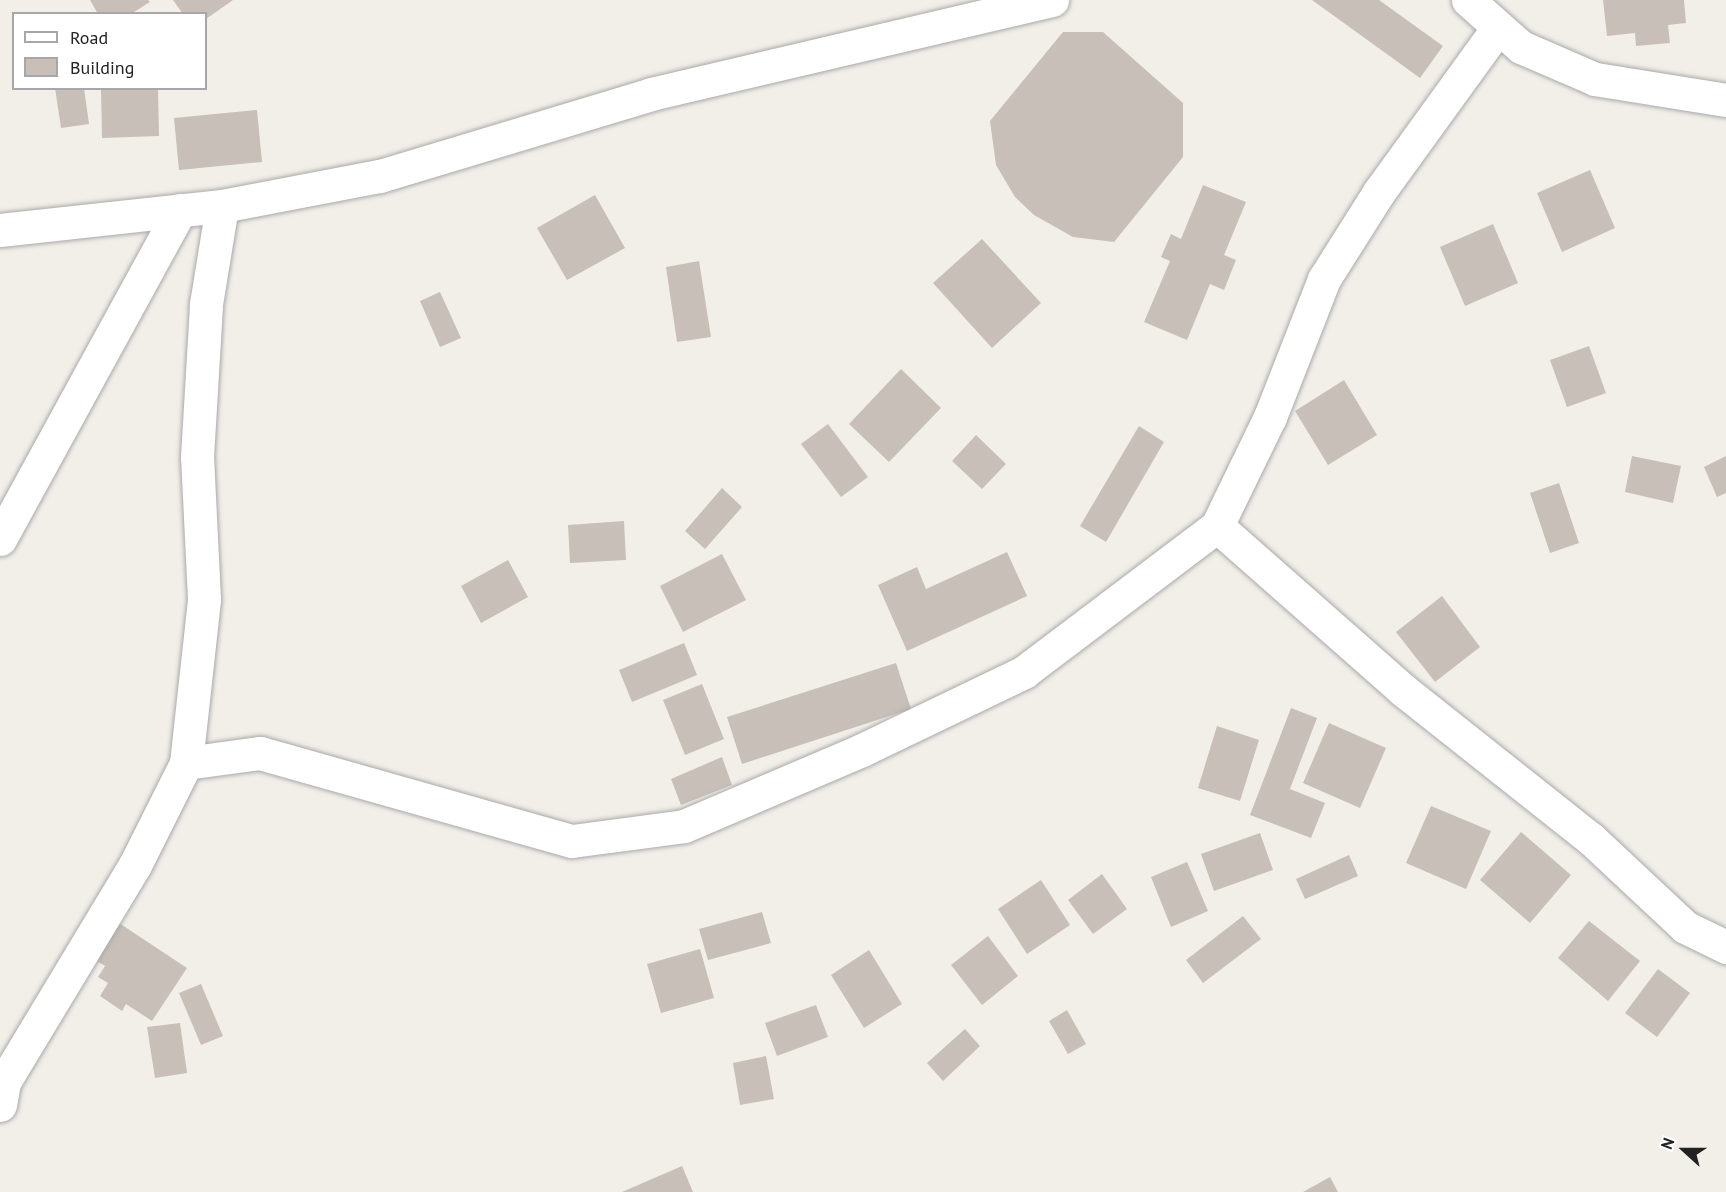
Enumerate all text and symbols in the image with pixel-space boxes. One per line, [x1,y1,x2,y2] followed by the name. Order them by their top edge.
[12,12,207,90] legend
[70,26,108,49] text: Road
[70,56,134,79] text: Building
[1654,1120,1714,1180] north arrow
[1656,1135,1678,1152] text: N

